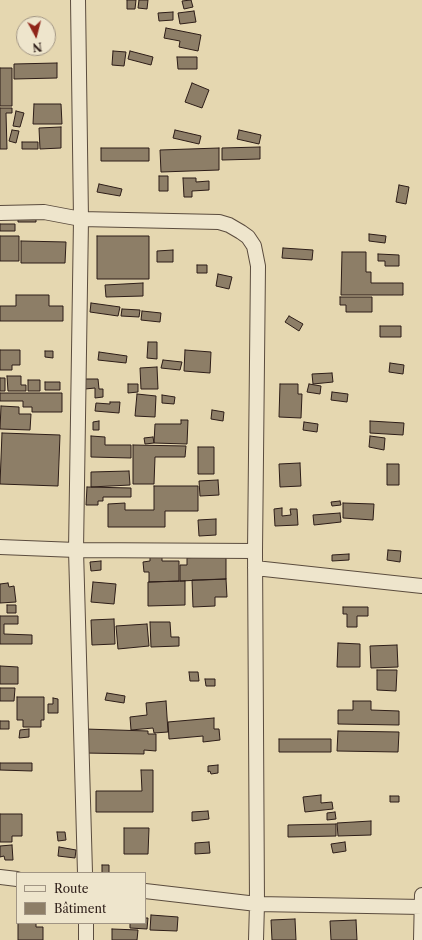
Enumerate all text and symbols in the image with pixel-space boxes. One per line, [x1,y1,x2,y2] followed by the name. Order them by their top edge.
[16,16,56,56] north arrow
[32,39,43,54] text: N
[16,872,146,924] legend
[54,881,88,896] text: Route
[54,901,106,916] text: Bâtiment

